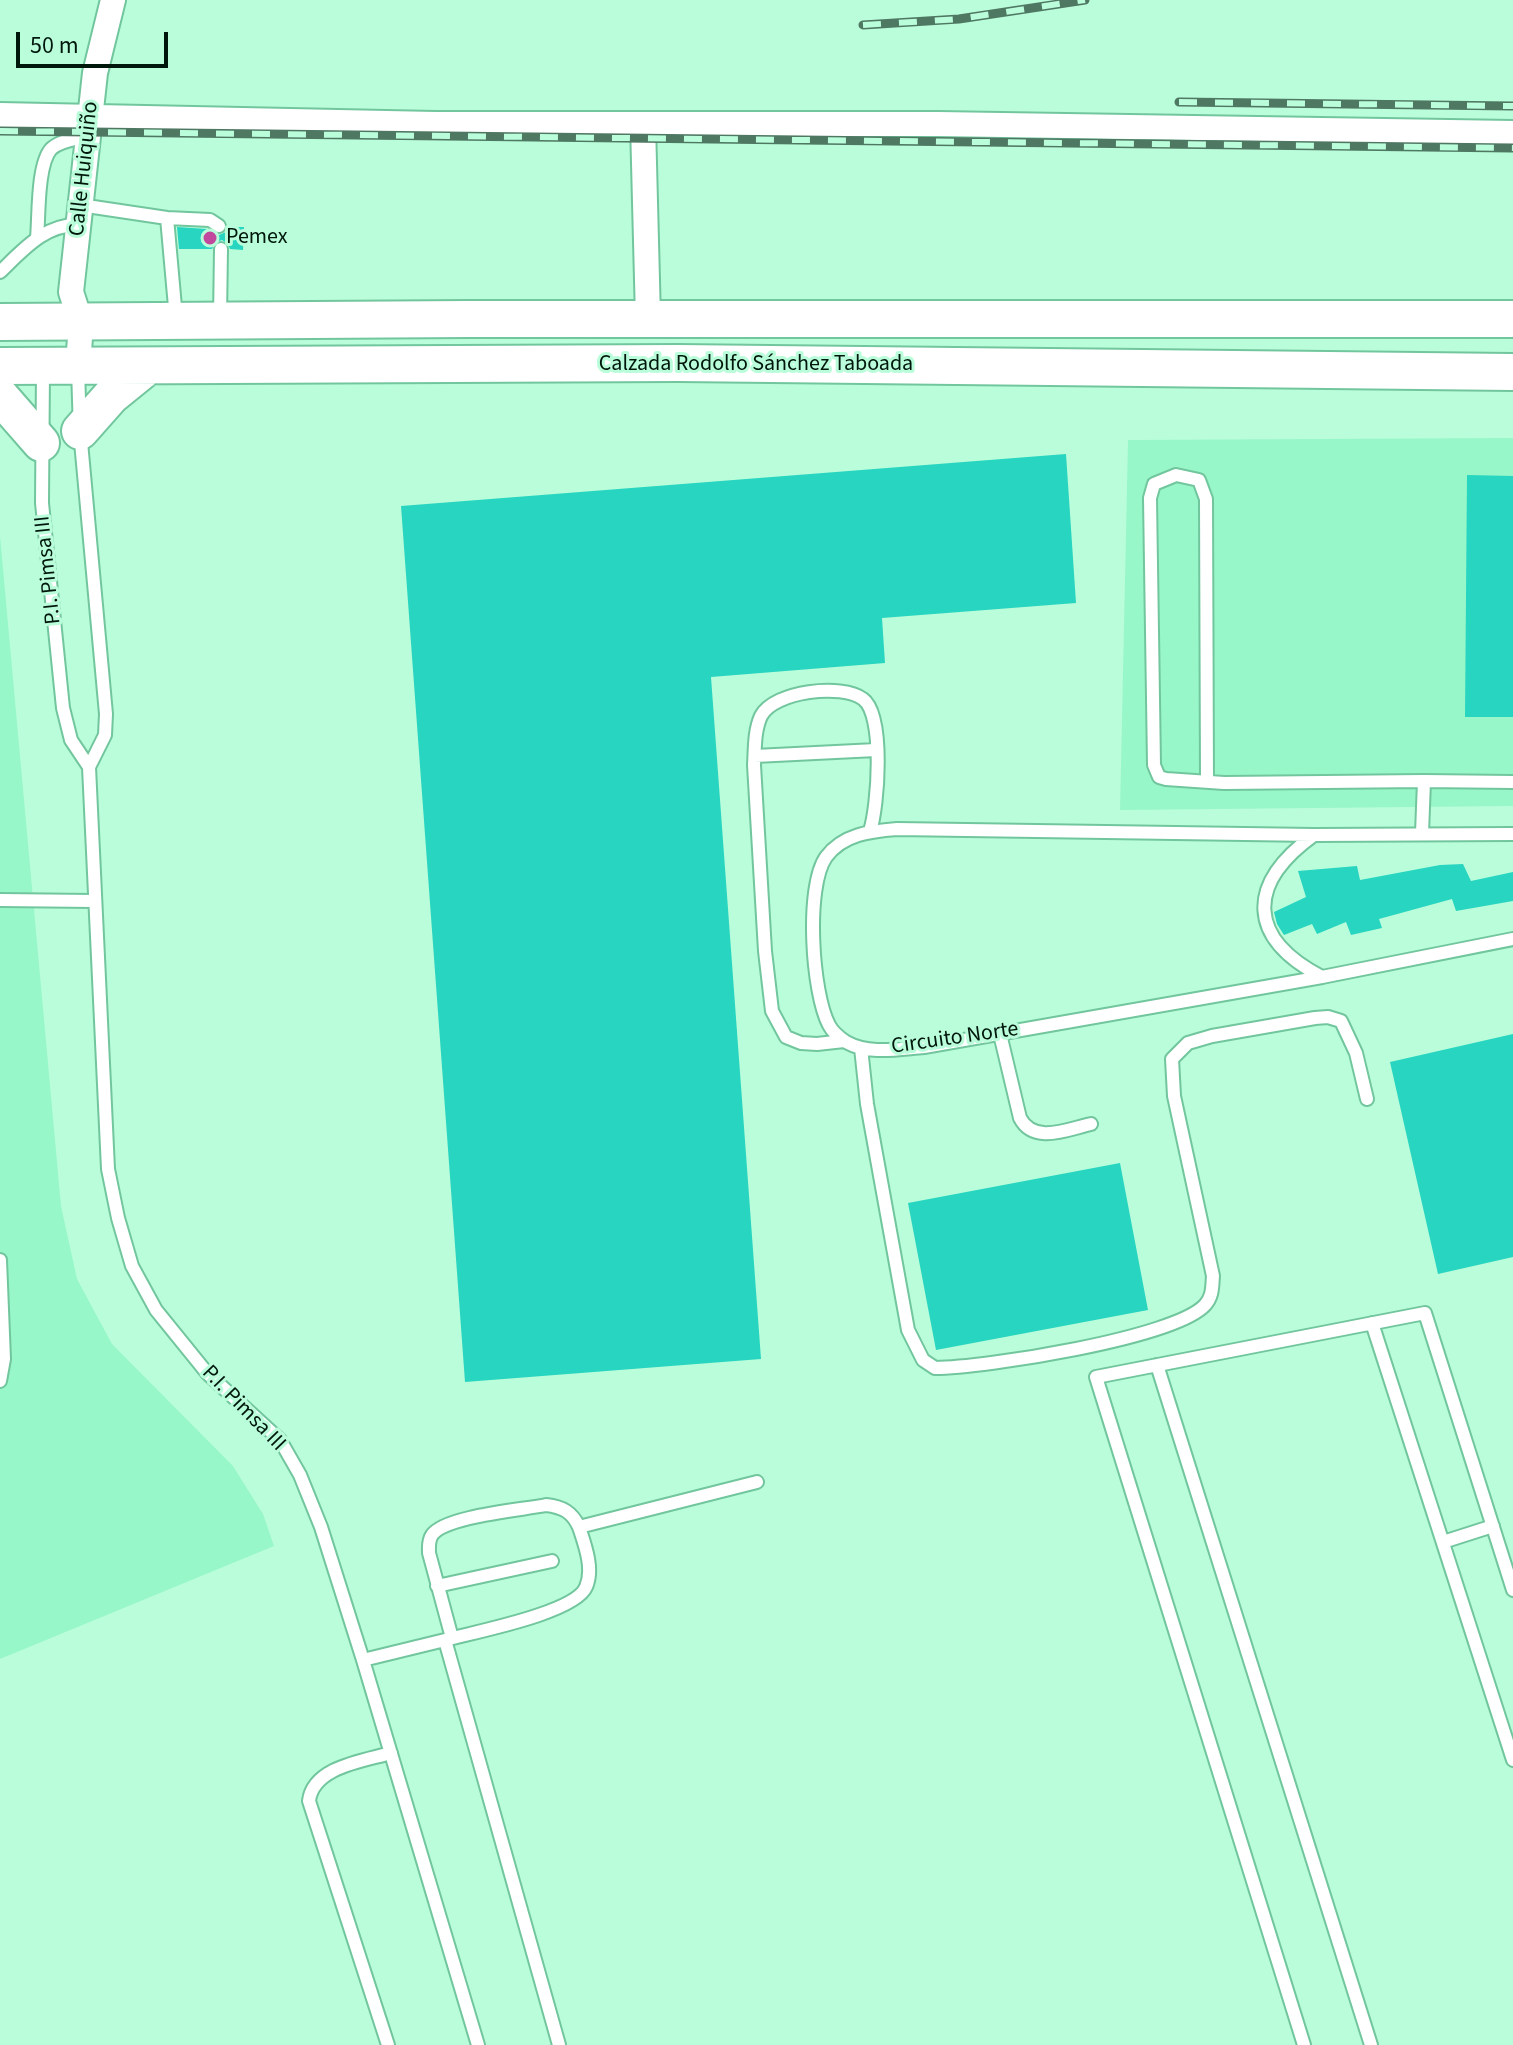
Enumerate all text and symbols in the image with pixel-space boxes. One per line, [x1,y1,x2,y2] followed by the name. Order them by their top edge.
[20,16,172,66] scale bar
[30,28,79,63] text: 50 m
[65,100,105,238] street label: Calle Huiquiño
[226,225,288,251] place label: Pemex
[201,229,219,247] marker: Pemex
[599,352,913,378] street label: Calzada Rodolfo Sánchez Taboada
[30,514,68,626] street label: P.I. Pimsa III
[890,1017,1020,1061] street label: Circuito Norte
[196,1361,290,1457] street label: P.I. Pimsa III

